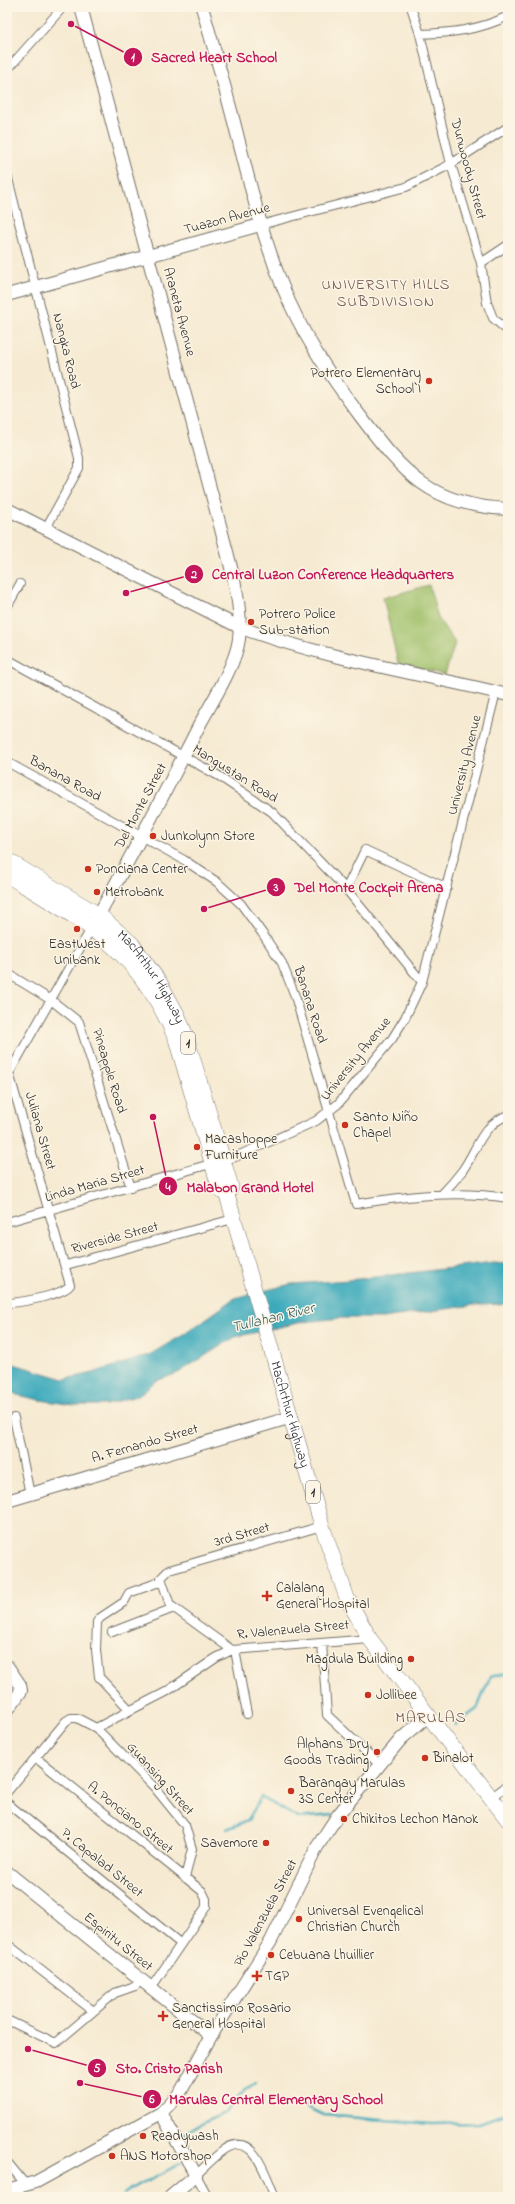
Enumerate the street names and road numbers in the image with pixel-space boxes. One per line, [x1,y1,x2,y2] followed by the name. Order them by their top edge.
[443,115,492,222] street label: Dunwoody Street
[182,197,273,241] street label: Tuazon Avenue
[157,265,201,360] street label: Araneta Avenue
[45,311,86,391] street label: Nangka Road
[442,712,489,817] street label: University Avenue
[188,739,282,810] street label: Mangustan Road
[24,750,105,808] street label: Banana Road
[109,759,173,854] street label: Del Monte Street
[112,925,190,1027] street label: MacArthur Highway
[287,963,332,1046] street label: Banana Road
[316,1012,398,1106] street label: University Avenue
[86,1026,132,1116] street label: Pineapple Road
[181,1032,195,1054] road number: 1
[19,1089,61,1173] street label: Juliana Street
[43,1160,148,1208] street label: Linda Maria Street
[69,1216,161,1260] street label: Riverside Street
[265,1359,315,1471] street label: MacArthur Highway
[89,1419,201,1469] street label: A. Fernando Street
[306,1481,320,1503] road number: 1
[212,1517,272,1553] street label: 3rd Street
[236,1615,350,1645] street label: R. Valenzuela Street
[120,1737,199,1821] street label: Guansing Street
[82,1777,178,1860] street label: A. Ponciano Street
[56,1823,148,1903] street label: P. Capalad Street
[229,1855,303,1970] street label: Pio Valenzuela Street
[79,1907,157,1977] street label: Espiritu Street

